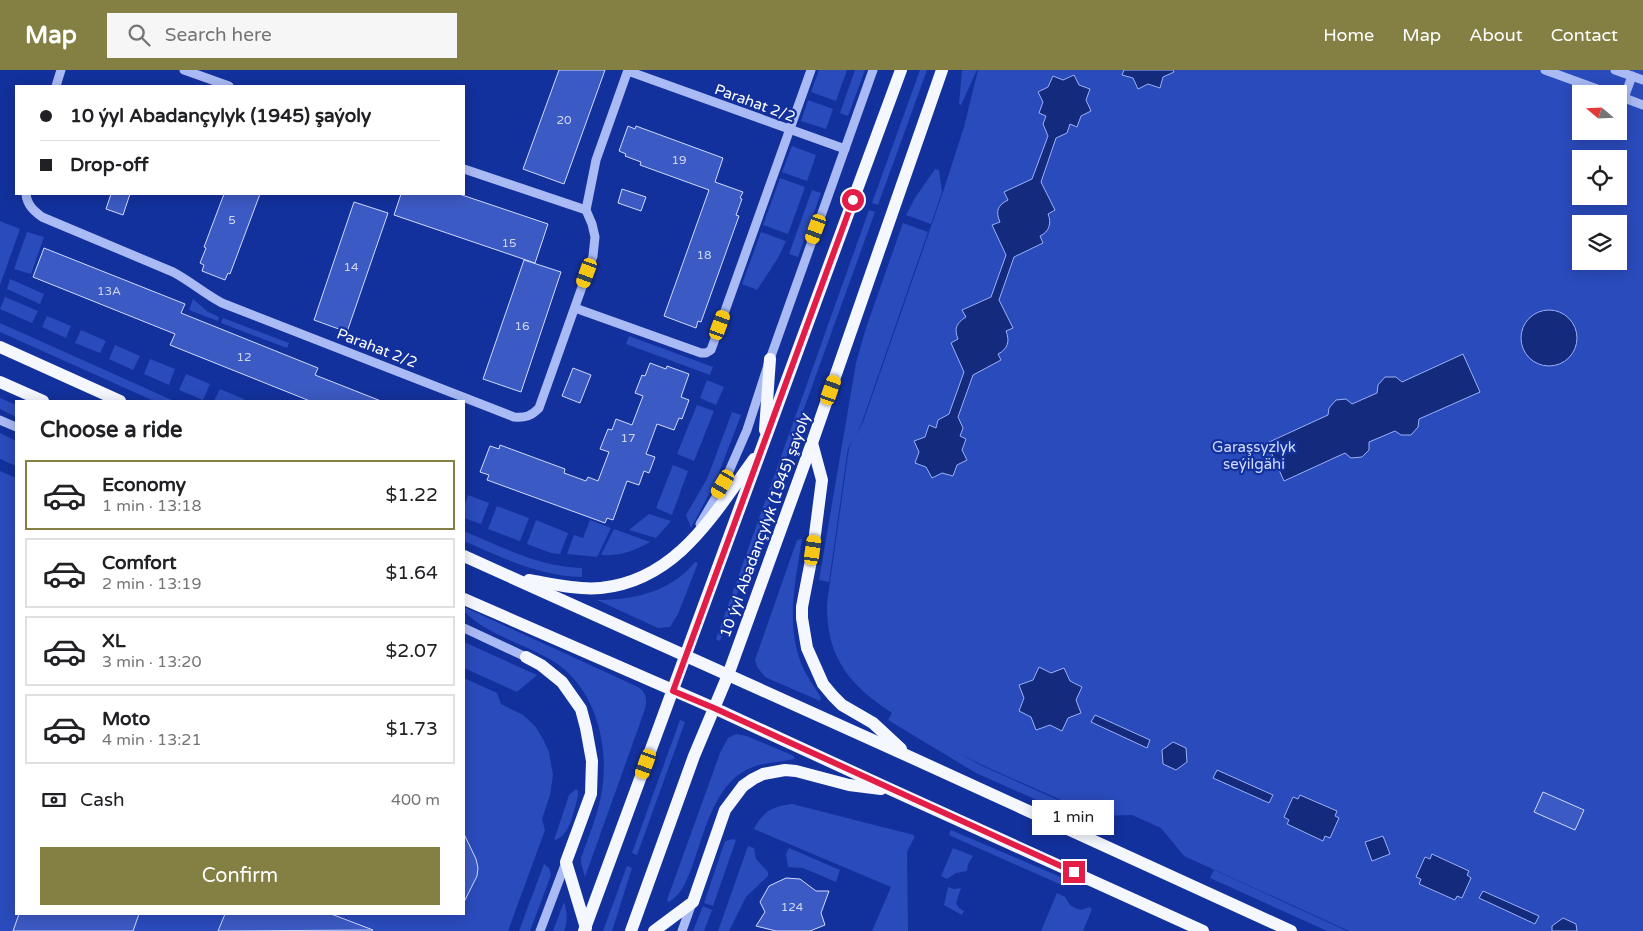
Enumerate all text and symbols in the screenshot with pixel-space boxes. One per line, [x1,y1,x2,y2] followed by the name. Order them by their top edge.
[107,13,457,58] search box
[25,21,77,50] text: Map
[125,21,153,49] icon: search
[165,24,272,46] text: Search here
[1323,24,1374,46] text: Home
[1402,24,1441,46] text: Map
[1469,24,1523,46] text: About
[1551,24,1618,46] text: Contact
[712,80,798,126] street label: Parahat 2/2
[1572,85,1628,140] north arrow
[1572,85,1627,270] map controls
[70,105,371,127] text: 10 ýyl Abadançylyk (1945) şaýoly
[556,113,572,127] house number: 20
[1572,150,1627,205] button: locate
[671,153,687,167] house number: 19
[70,154,149,176] text: Drop-off
[842,189,864,211] route start
[803,212,828,246] car
[228,213,236,227] house number: 5
[1572,215,1627,270] button: layers
[501,236,517,250] house number: 15
[696,248,712,262] house number: 18
[574,256,599,290] car
[343,260,359,274] house number: 14
[97,284,121,298] house number: 13A
[707,308,732,342] car
[514,319,530,333] house number: 16
[334,324,420,372] street label: Parahat 2/2
[236,350,252,364] house number: 12
[819,373,842,407] car
[716,410,814,640] street label: 10 ýyl Abadançylyk (1945) şaýoly
[40,417,183,443] text: Choose a ride
[620,431,636,445] house number: 17
[1212,438,1296,473] park label: Garaşsyzlyk seýilgähi
[709,467,736,501] car
[42,473,87,518] icon: car
[102,474,186,496] text: Economy
[386,484,438,506] text: $1.22
[102,496,201,516] text: 1 min · 13:18
[803,534,822,566] car
[42,551,87,596] icon: car
[102,552,176,574] text: Comfort
[386,562,438,584] text: $1.64
[102,574,201,594] text: 2 min · 13:19
[42,629,87,674] icon: car
[102,630,126,652] text: XL
[386,640,438,662] text: $2.07
[102,652,201,672] text: 3 min · 13:20
[42,707,87,752] icon: car
[102,708,150,730] text: Moto
[386,718,438,740] text: $1.73
[102,730,201,750] text: 4 min · 13:21
[633,747,658,781] car
[40,786,68,814] icon: cash
[80,789,125,811] text: Cash
[391,790,440,810] text: 400 m
[1033,800,1115,834] callout: 1 min
[1052,807,1094,827] text: 1 min
[40,847,440,905] button: Confirm
[1063,861,1085,883] route end
[781,900,804,914] house number: 124

